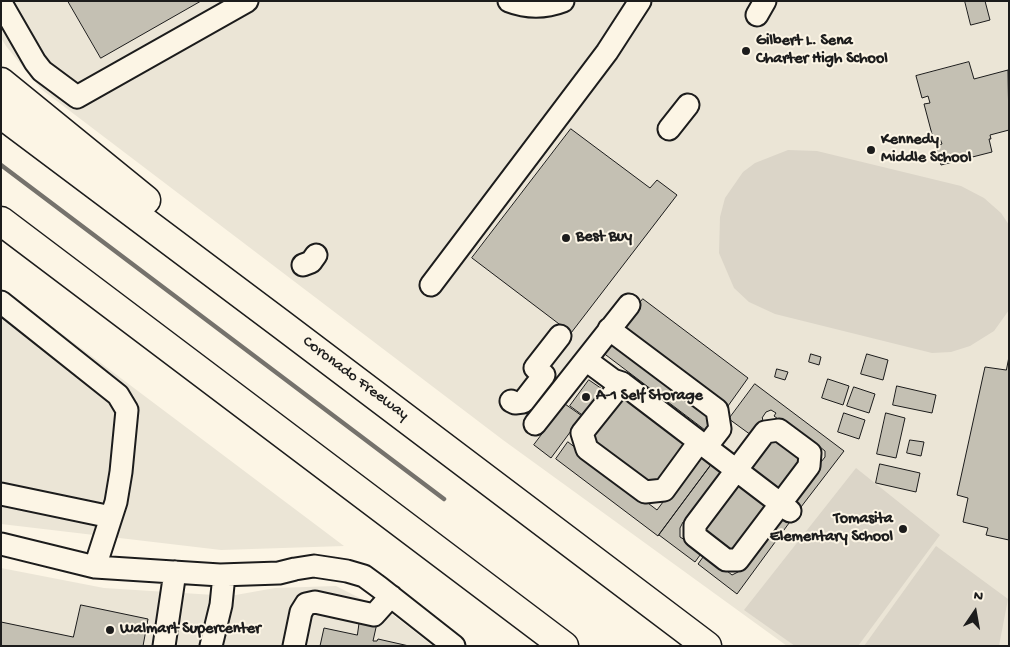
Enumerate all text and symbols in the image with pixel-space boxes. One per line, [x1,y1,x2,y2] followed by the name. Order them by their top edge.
[756,32,888,70] place label: Gilbert L. Sena Charter High School
[740,45,752,57] marker: Gilbert L. Sena Charter High School
[881,131,971,169] place label: Kennedy Middle School
[865,144,877,156] marker: Kennedy Middle School
[576,228,632,248] place label: Best Buy
[560,232,572,244] marker: Best Buy
[298,333,412,425] street label: Coronado Freeway
[596,387,703,407] place label: A-1 Self Storage
[580,391,592,403] marker: A-1 Self Storage
[770,510,893,548] place label: Tomasita Elementary School
[897,523,909,535] marker: Tomasita Elementary School
[950,587,1000,637] north arrow
[972,588,984,606] text: N
[120,620,261,640] place label: Walmart Supercenter
[104,624,116,636] marker: Walmart Supercenter

